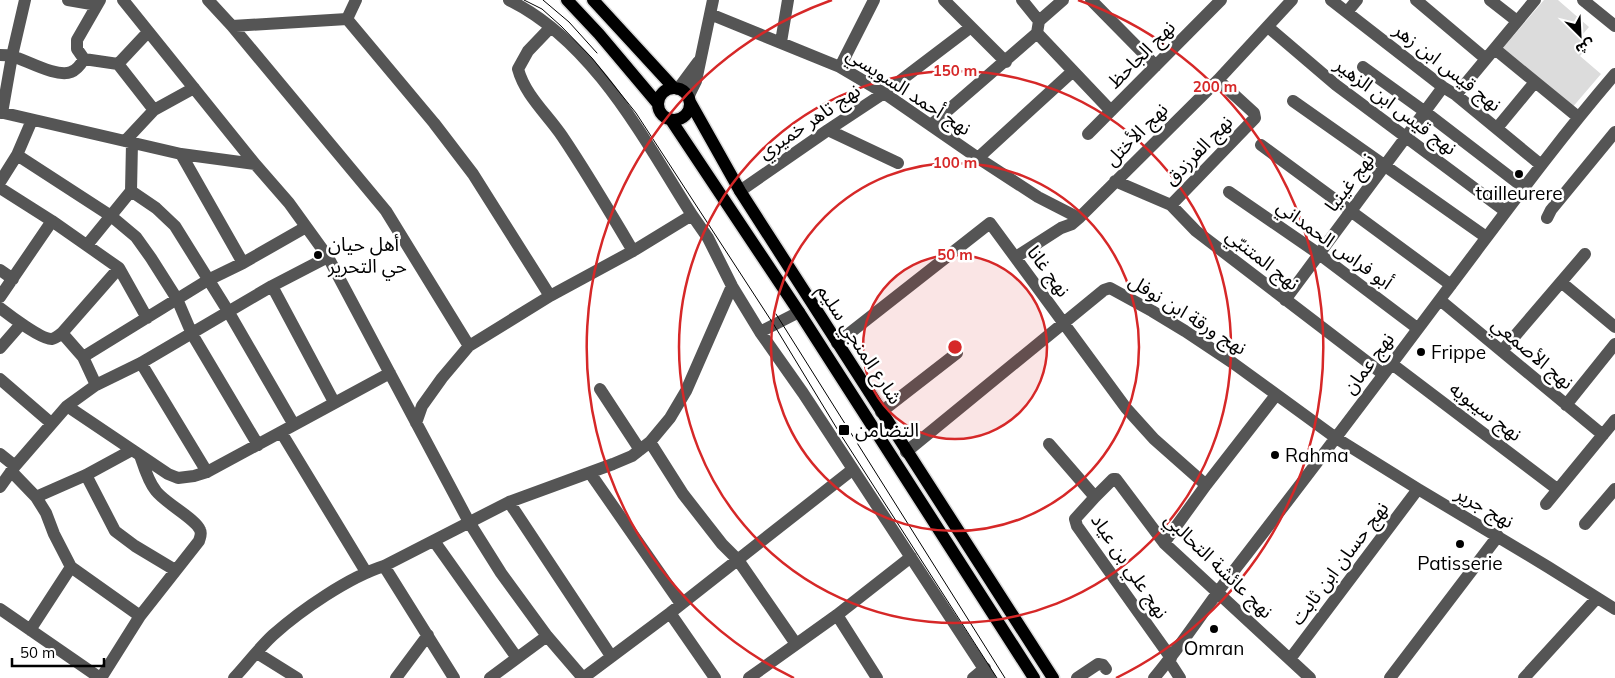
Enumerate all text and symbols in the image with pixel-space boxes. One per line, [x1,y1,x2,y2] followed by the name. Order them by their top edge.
[1555,10,1605,60] north arrow
[1102,15,1182,95] street label: نهج الجاحظ
[1387,17,1507,119] street label: نهج قيس ابن زهر
[1573,35,1598,59] text: ش
[840,42,976,143] street label: نهج أحمد السويسي
[1328,52,1462,162] street label: نهج قيس ابن الزهير
[933,61,977,80] text: 150 m
[1193,77,1237,96] text: 200 m
[753,78,866,167] street label: نهج تاهر خميري
[1099,97,1175,173] street label: نهج الأختل
[1159,110,1240,192] street label: نهج الفرزدق
[1319,148,1381,218] street label: نهج غينيا
[933,153,977,172] text: 100 m
[1513,168,1525,180] marker: tailleurere
[1475,181,1563,205] place label: tailleurere
[1270,194,1398,297] street label: أبو فراس الحمداني
[1219,223,1305,298] street label: نهج المتنبّي
[327,232,407,281] place label: أهل حيان حي التحرير
[1020,241,1076,303] street label: نهج غانا
[937,245,973,264] text: 50 m
[312,249,324,261] marker: أهل حيان حي التحرير
[1123,268,1251,362] street label: نهج ورقة ابن نوفل
[809,279,908,410] street label: شارع المنجي سليم
[1485,312,1579,397] street label: نهج الأصمعي
[1337,327,1401,400] street label: نهج عمان
[946,338,964,356] centre of rings
[1431,340,1486,364] place label: Frippe
[1415,346,1427,358] marker: Frippe
[1443,376,1527,448] street label: نهج سيبويه
[855,418,919,442] place label: التضامن
[837,423,851,437] marker: التضامن
[1285,443,1349,467] place label: Rahma
[1269,449,1281,461] marker: Rahma
[1449,480,1518,536] street label: نهج جرير
[1285,497,1396,631] street label: نهج حسان ابن ثابت
[1157,507,1278,625] street label: نهج عائشة التحالبي
[1083,509,1174,625] street label: نهج علي بن عياد
[1454,538,1466,550] marker: Patisserie
[1417,551,1503,575] place label: Patisserie
[1208,623,1220,635] marker: Omran
[12,636,105,668] scale bar
[1184,636,1244,660] place label: Omran
[20,643,55,662] text: 50 m

